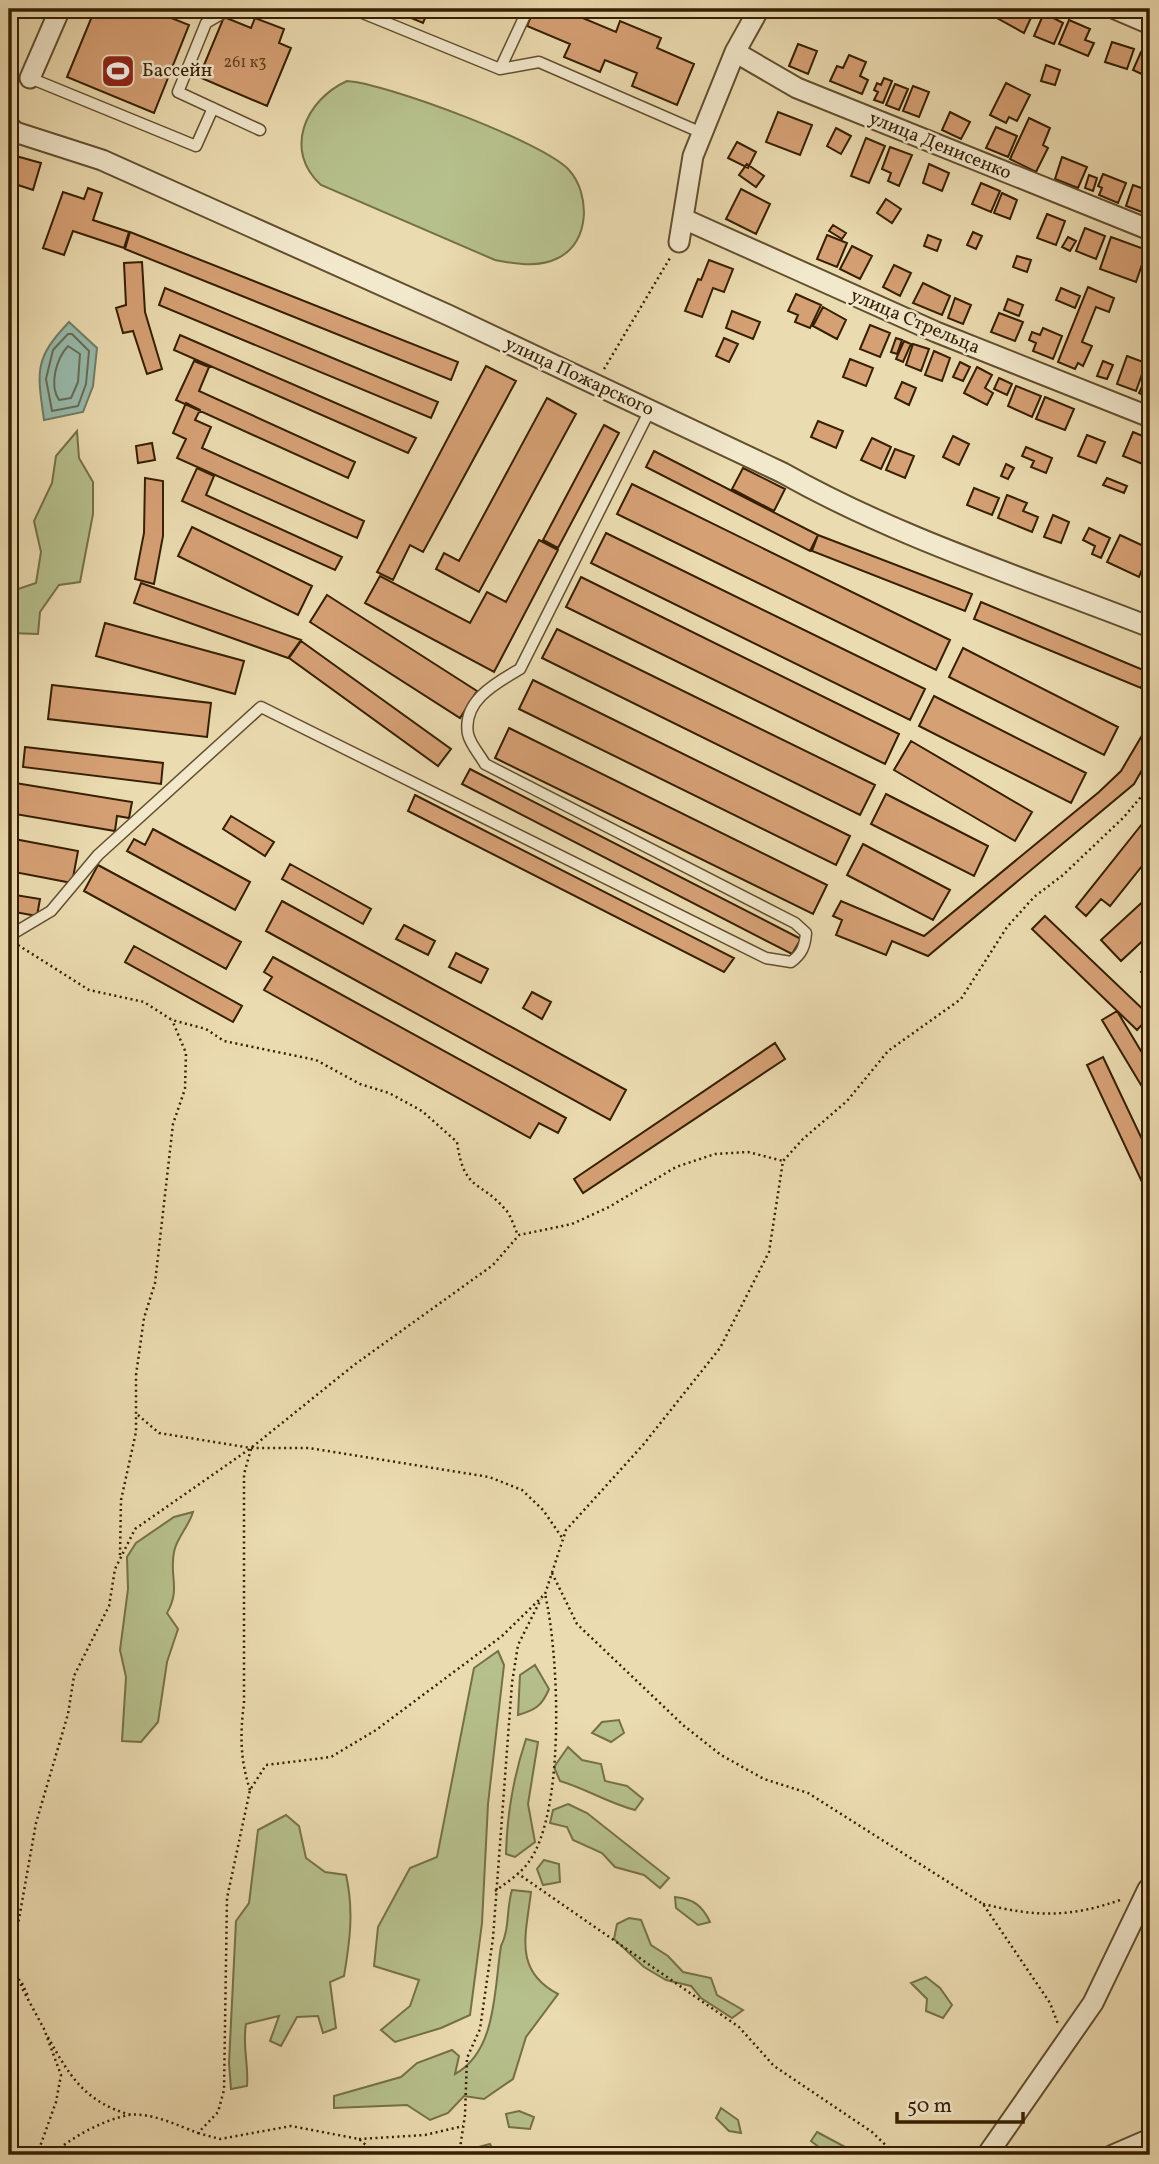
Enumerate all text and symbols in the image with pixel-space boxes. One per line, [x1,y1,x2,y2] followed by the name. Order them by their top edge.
[99,52,137,90] sports icon: Бассейн
[224,52,266,74] house number: 261 к3
[142,58,212,84] place label: Бассейн
[865,106,1015,186] street label: улица Денисенко
[846,283,984,361] street label: улица Стрельца
[500,331,658,423] street label: улица Пожарского
[897,2080,1023,2124] scale bar
[907,2092,952,2121] text: 50 m

